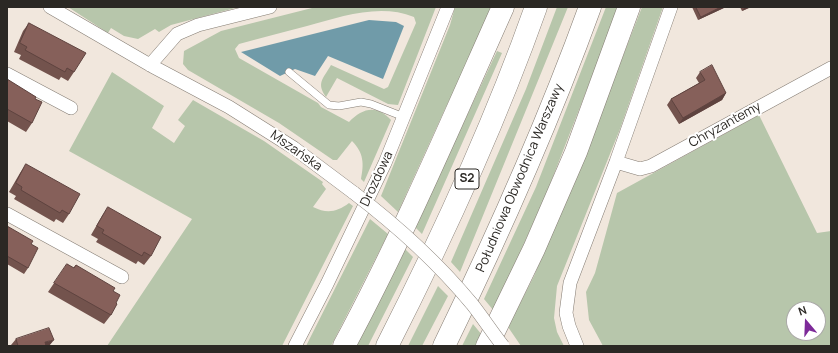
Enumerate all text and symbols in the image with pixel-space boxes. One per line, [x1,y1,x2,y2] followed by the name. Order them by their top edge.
[473,81,567,275] street label: Południowa Obwodnica Warszawy
[686,99,764,151] street label: Chryzantemy
[267,127,325,175] street label: Mszańska
[357,149,397,209] street label: Drozdowa
[455,169,479,189] road number: S2
[786,301,826,341] north arrow
[796,302,808,319] text: N

